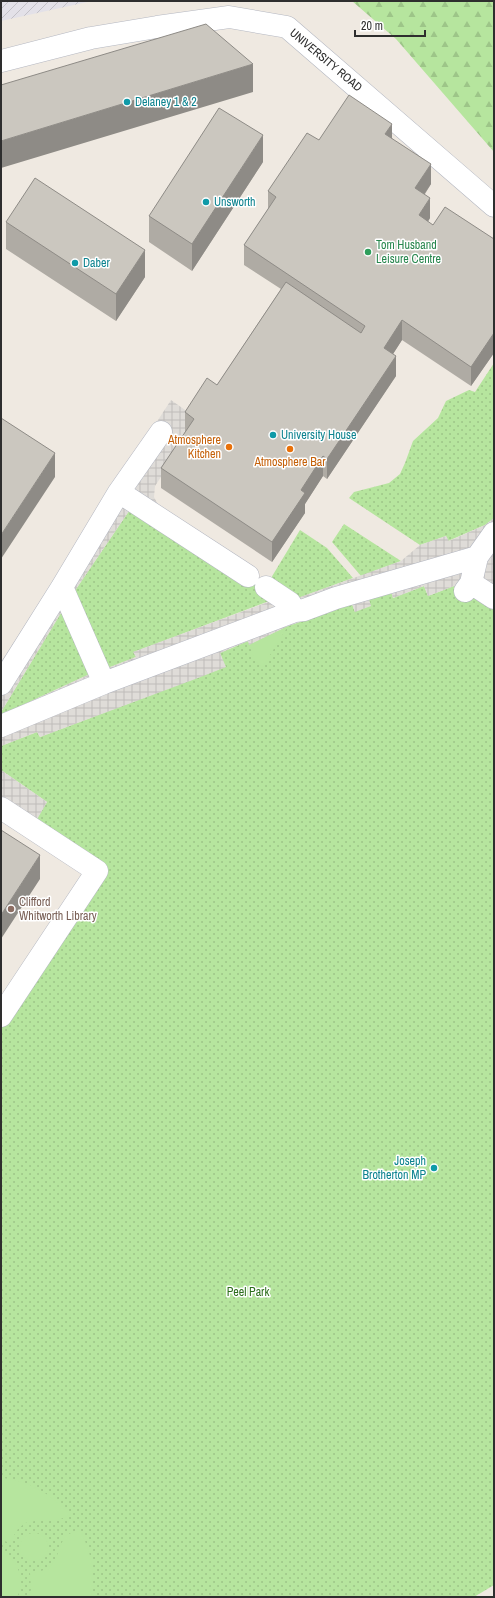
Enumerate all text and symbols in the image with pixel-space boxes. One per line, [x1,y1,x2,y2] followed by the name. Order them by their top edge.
[355,12,425,38] scale bar
[361,18,383,34] text: 20 m
[286,25,366,95] street label: UNIVERSITY ROAD
[135,94,197,110] place label: Delaney 1 & 2
[122,97,132,107] marker: Delaney 1 & 2
[214,194,256,210] place label: Unsworth
[201,197,211,207] marker: Unsworth
[376,237,441,267] place label: Tom Husband Leisure Centre
[363,247,373,257] marker: Tom Husband Leisure Centre
[83,255,111,271] place label: Daber
[70,258,80,268] marker: Daber
[281,427,356,443] place label: University House
[268,430,278,440] marker: University House
[167,432,221,462] place label: Atmosphere Kitchen
[224,442,234,452] marker: Atmosphere Kitchen
[285,444,295,454] marker: Atmosphere Bar
[253,454,326,470] place label: Atmosphere Bar
[19,894,97,924] place label: Clifford Whitworth Library
[6,904,16,914] marker: Clifford Whitworth Library
[363,1153,426,1183] place label: Joseph Brotherton MP
[429,1163,439,1173] marker: Joseph Brotherton MP
[227,1284,269,1300] park label: Peel Park

